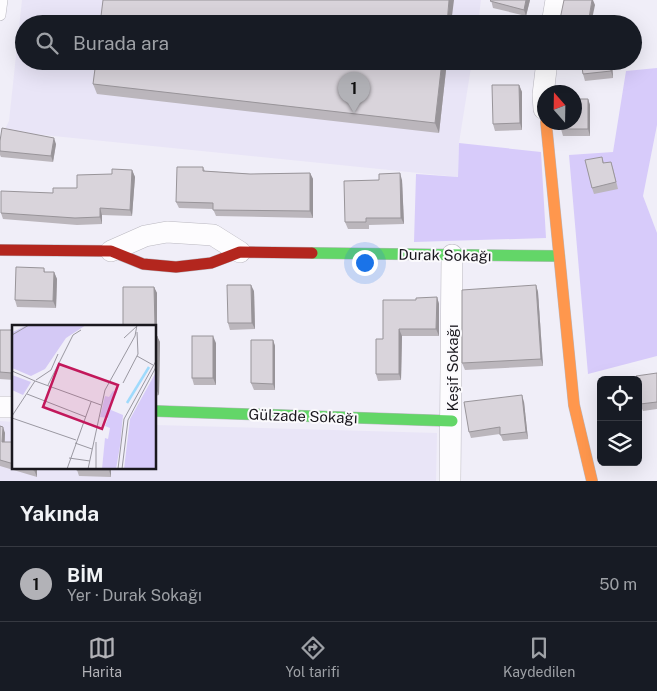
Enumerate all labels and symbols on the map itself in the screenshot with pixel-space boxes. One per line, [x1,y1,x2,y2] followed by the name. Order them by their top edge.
[338,72,370,113] pin: 1
[537,85,582,130] north arrow
[398,246,492,264] street label: Durak Sokağı
[352,250,378,276] your location
[444,324,461,412] street label: Keşif Sokağı
[12,325,156,468] inset map
[248,406,358,426] street label: Gülzade Sokağı

